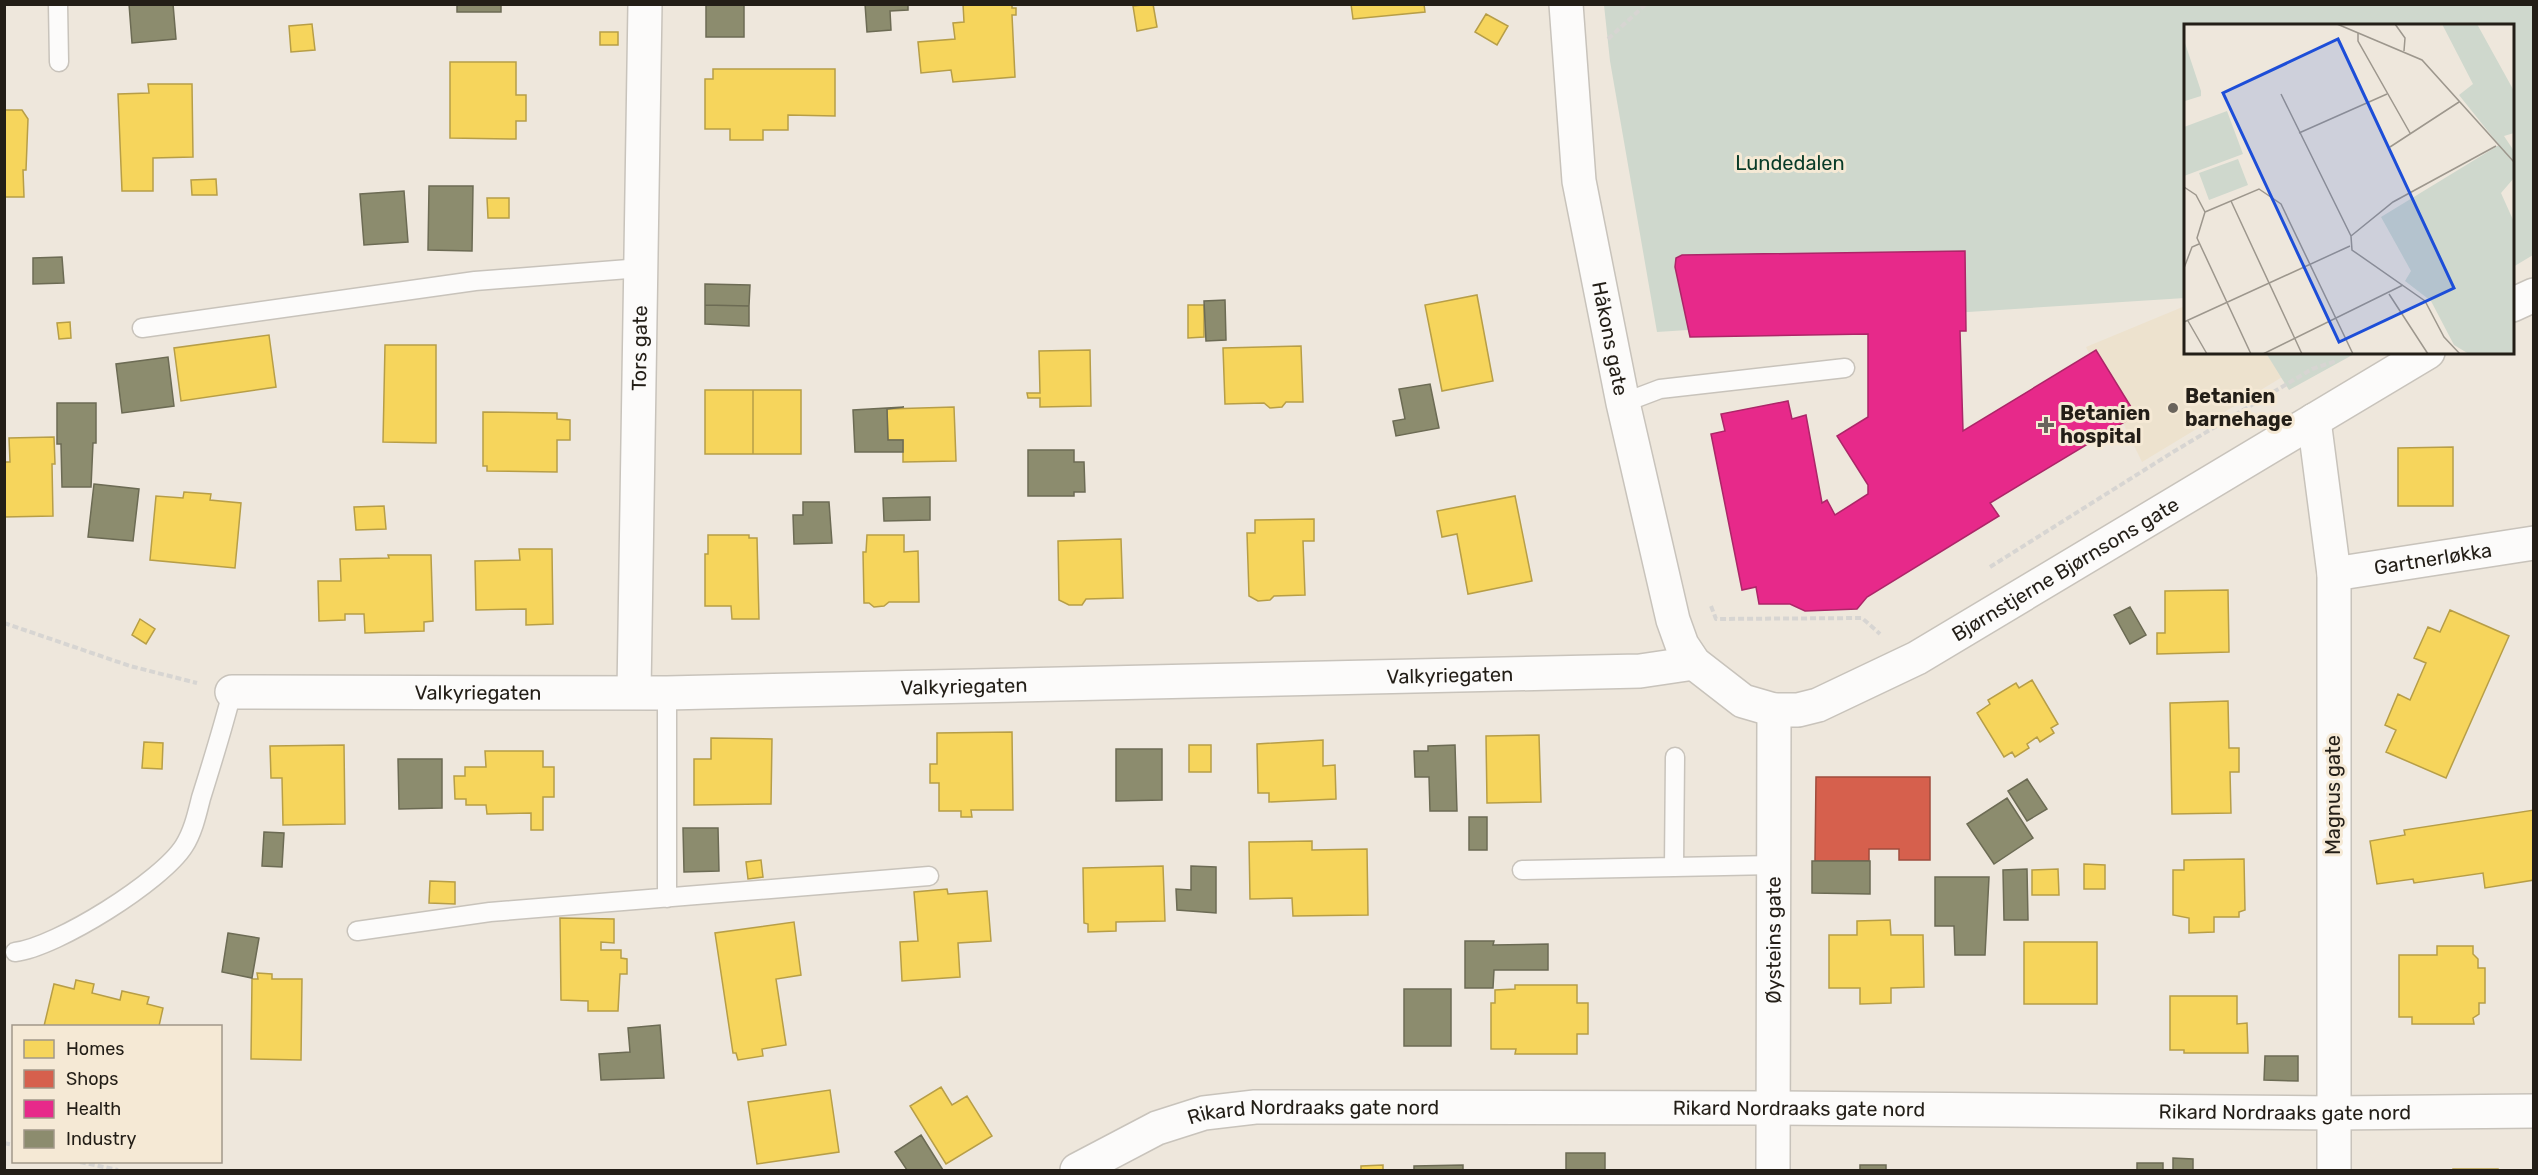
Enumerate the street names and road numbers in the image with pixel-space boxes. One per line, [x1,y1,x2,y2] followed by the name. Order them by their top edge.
[1587,279,1633,398] street label: Håkons gate
[627,305,652,391] street label: Tors gate
[1947,492,2183,646] street label: Bjørnstjerne Bjørnsons gate
[2372,538,2493,580] street label: Gartnerløkka
[1386,662,1514,689] street label: Valkyriegaten
[900,673,1028,700] street label: Valkyriegaten
[414,680,542,705] street label: Valkyriegaten
[2321,735,2345,855] street label: Magnus gate
[1761,876,1786,1004] street label: Øysteins gate
[1184,1095,1439,1130] street label: Rikard Nordraaks gate nord
[1673,1096,1925,1121] street label: Rikard Nordraaks gate nord
[2159,1099,2411,1125] street label: Rikard Nordraaks gate nord

